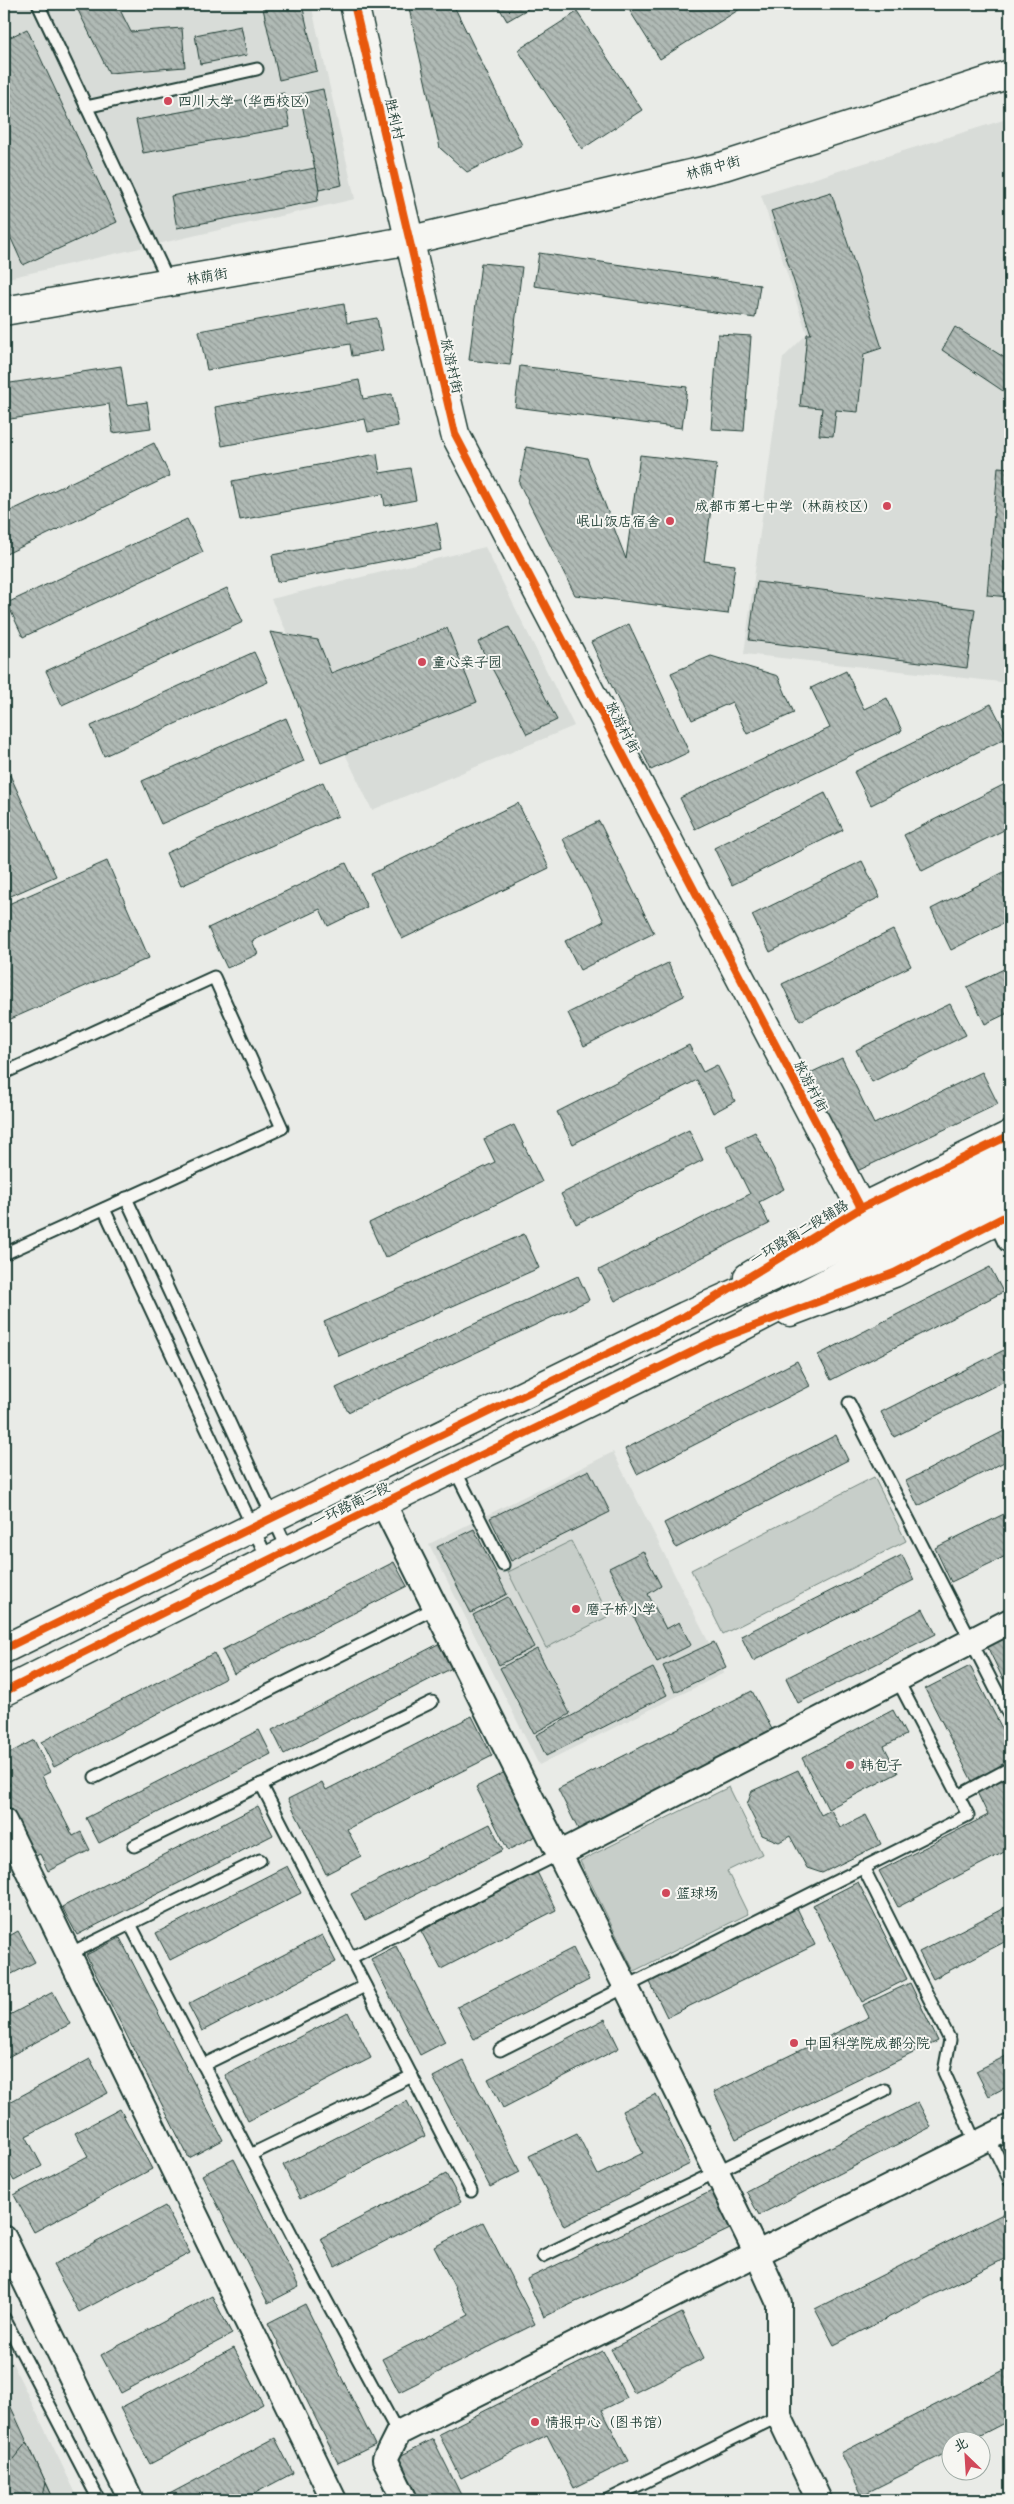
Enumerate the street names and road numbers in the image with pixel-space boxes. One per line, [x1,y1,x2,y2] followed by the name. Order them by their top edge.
[382,97,408,141] street label: 胜利村
[684,152,742,183] street label: 林荫中街
[185,264,229,289] street label: 林荫街
[437,337,466,395] street label: 旅游村街
[602,699,643,756] street label: 旅游村街
[790,1058,831,1115] street label: 旅游村街
[747,1196,852,1269] street label: 一环路南二段辅路
[310,1478,393,1531] street label: 一环路南二段

